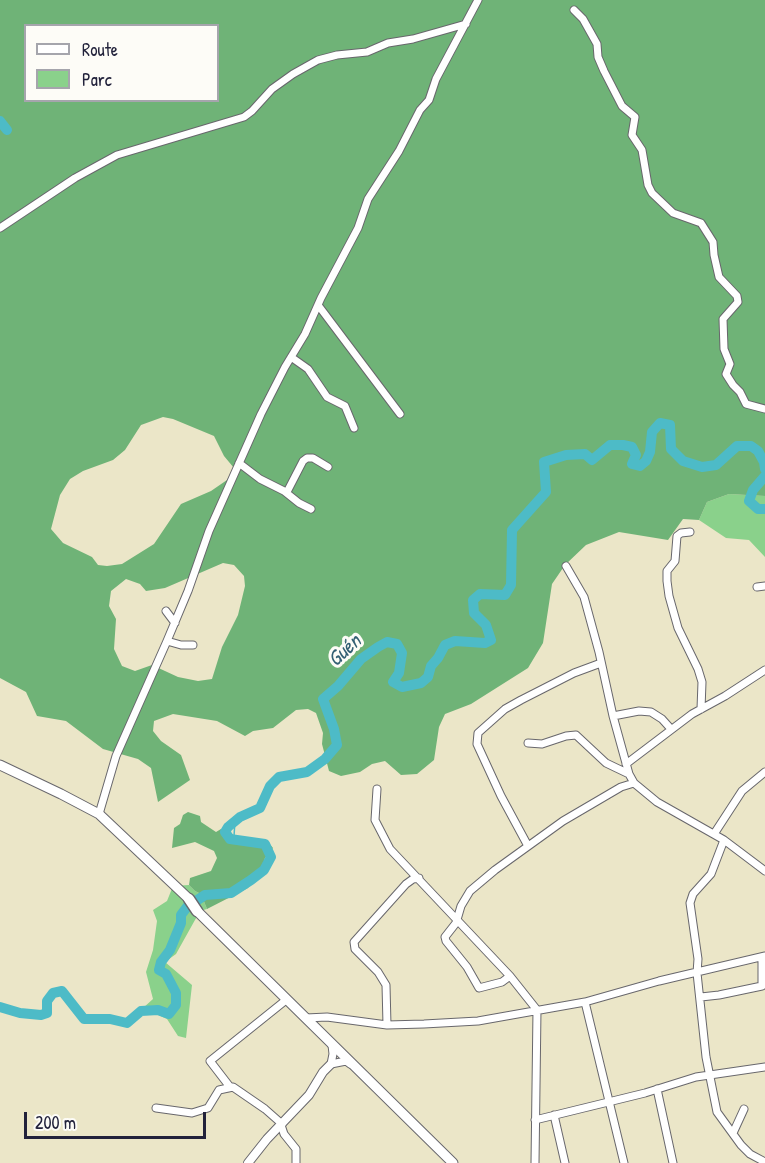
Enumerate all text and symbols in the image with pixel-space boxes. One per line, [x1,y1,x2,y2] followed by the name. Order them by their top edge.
[24,24,219,102] legend
[82,37,118,62] text: Route
[82,67,112,92] text: Parc
[323,629,367,673] water label: Guén
[27,1100,208,1138] scale bar
[35,1110,76,1135] text: 200 m

